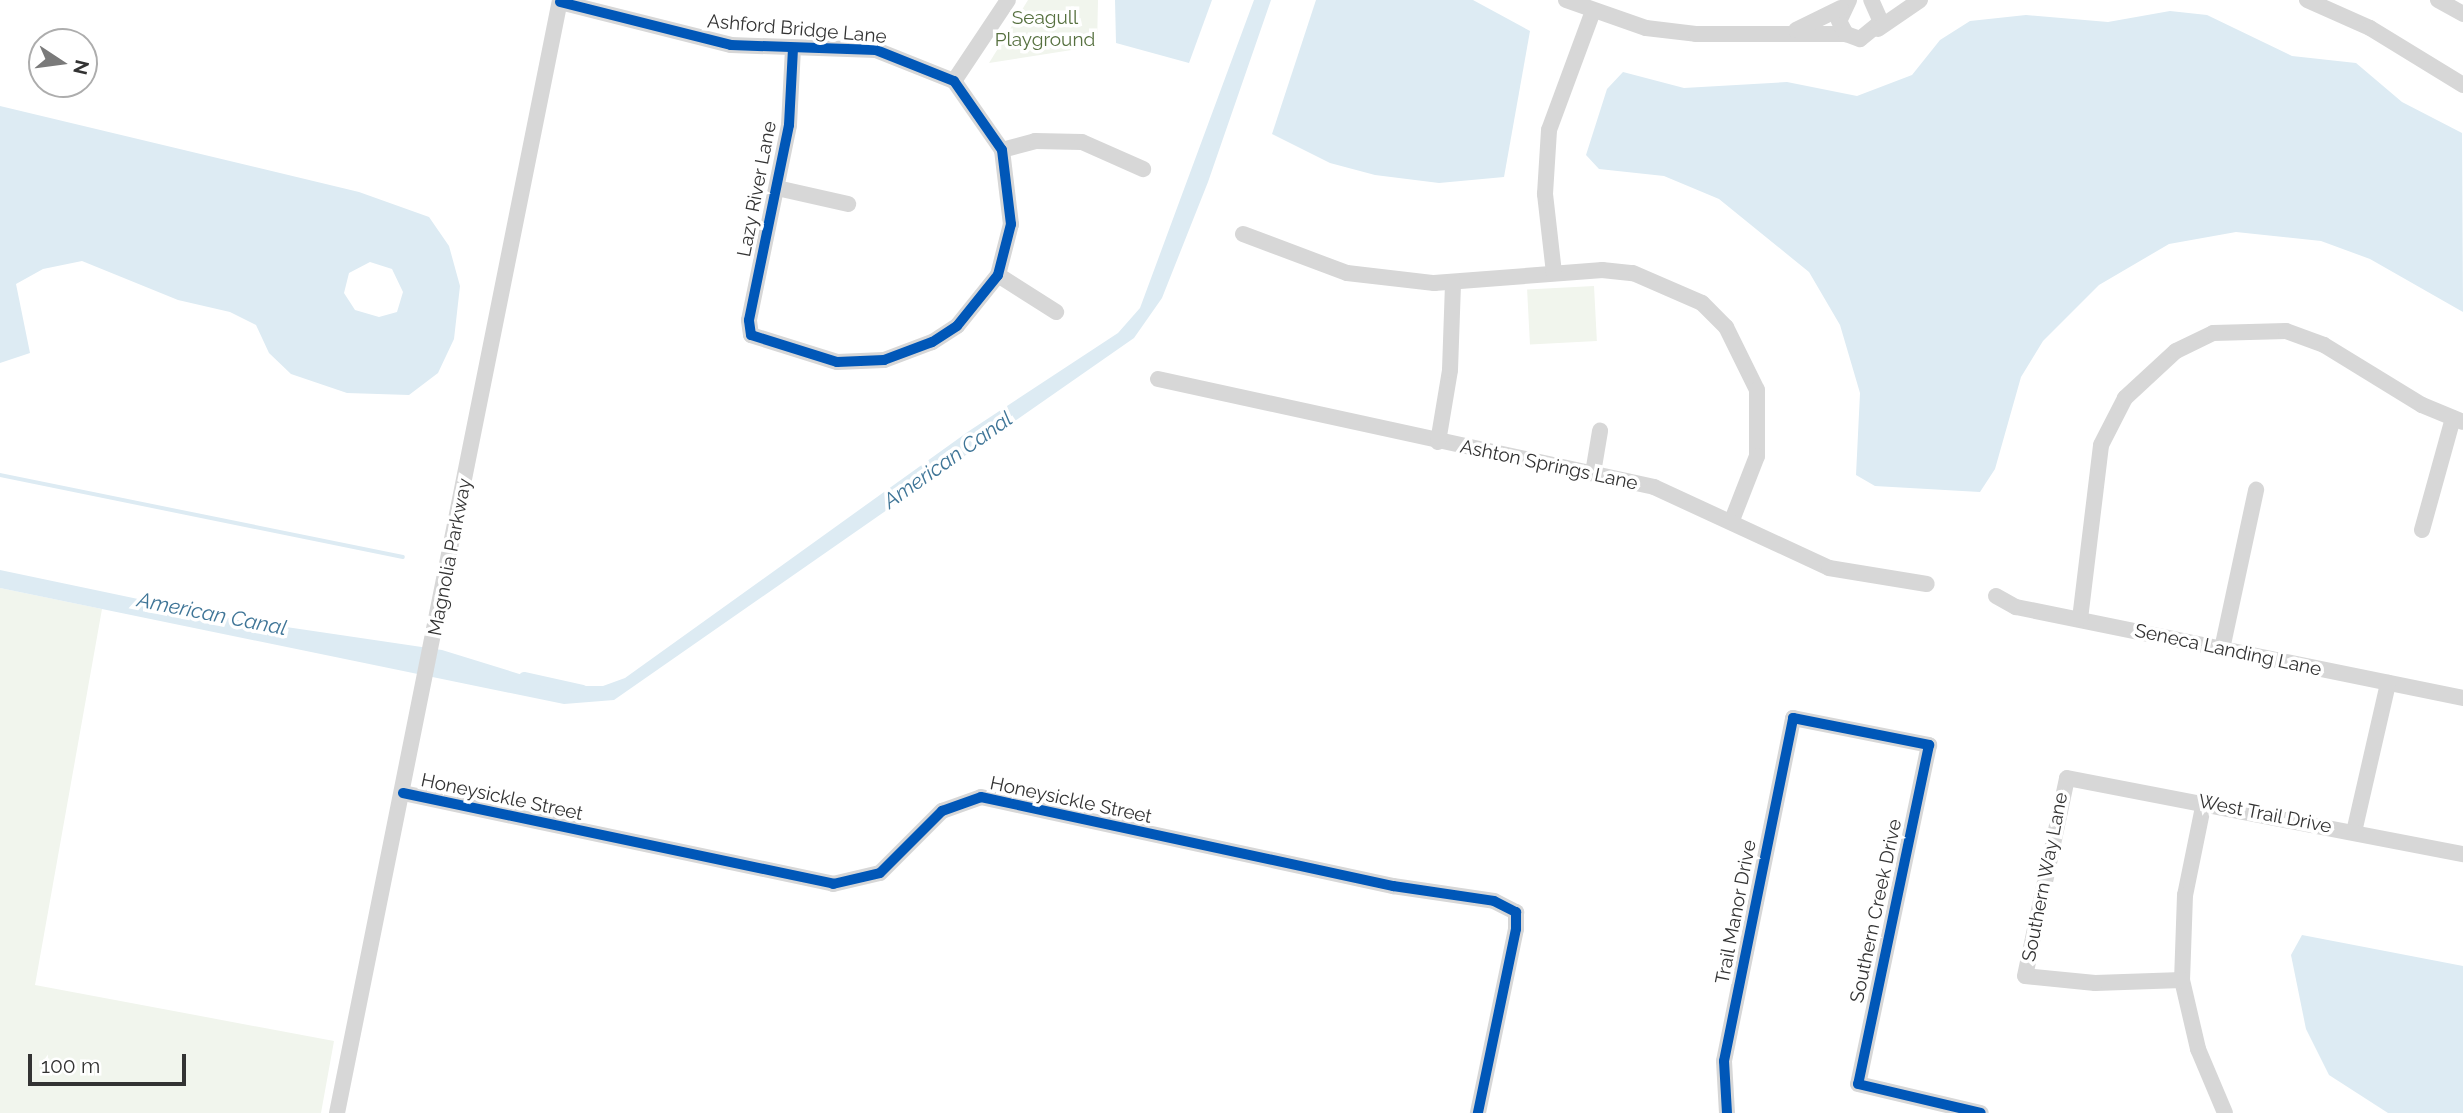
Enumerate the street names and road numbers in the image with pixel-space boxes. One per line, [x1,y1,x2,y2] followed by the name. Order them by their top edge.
[706,10,888,48] street label: Ashford Bridge Lane
[733,119,781,259] street label: Lazy River Lane
[1458,435,1640,495] street label: Ashton Springs Lane
[424,476,476,638] street label: Magnolia Parkway
[2133,619,2323,681] street label: Seneca Landing Lane
[419,769,585,825] street label: Honeysickle Street
[988,772,1154,828] street label: Honeysickle Street
[2017,790,2073,964] street label: Southern Way Lane
[2196,790,2334,838] street label: West Trail Drive
[1845,817,1907,1005] street label: Southern Creek Drive
[1711,838,1761,986] street label: Trail Manor Drive

